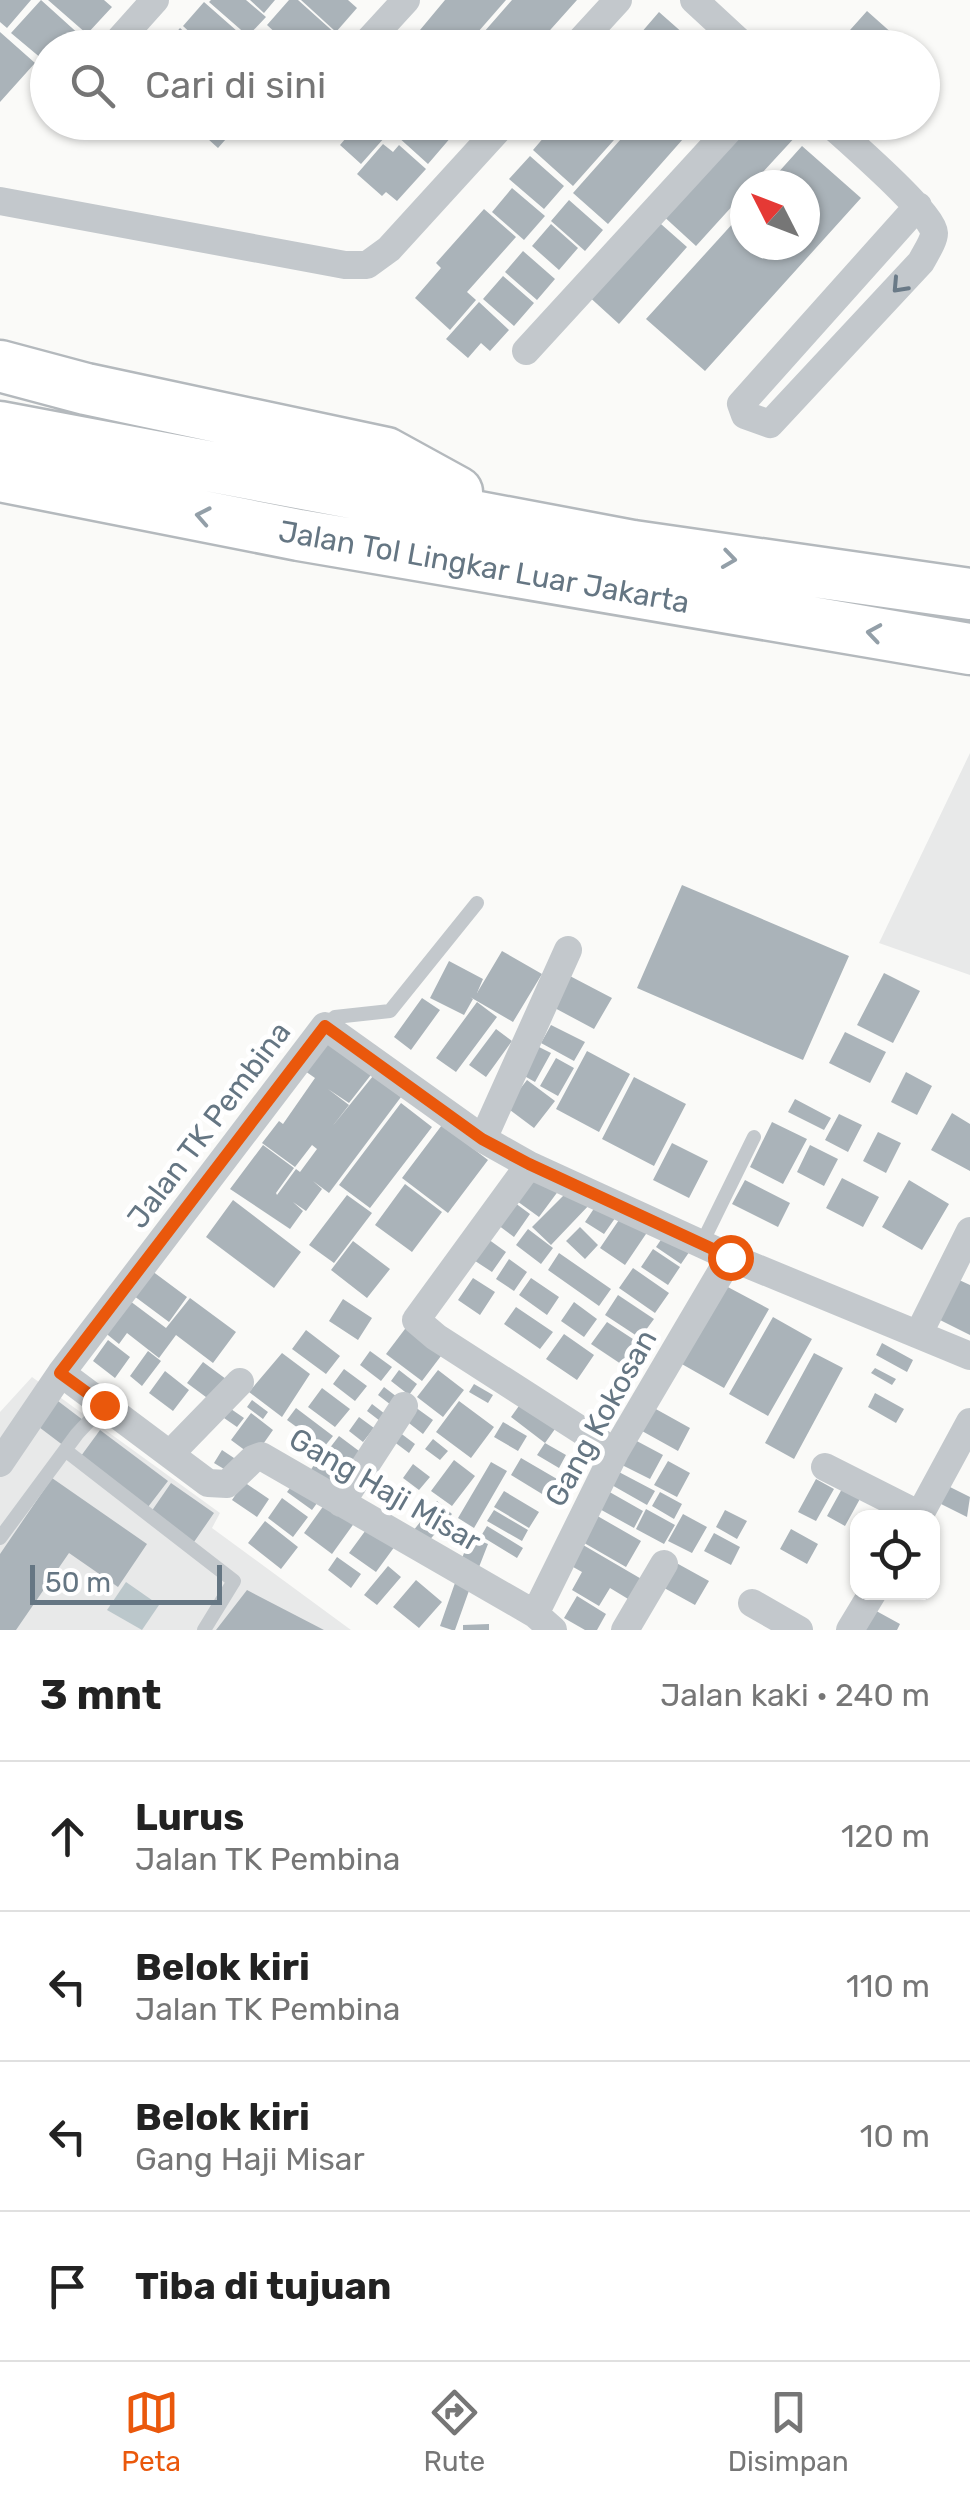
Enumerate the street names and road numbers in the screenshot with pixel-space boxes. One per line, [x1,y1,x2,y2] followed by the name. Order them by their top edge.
[276,513,692,621] street label: Jalan Tol Lingkar Luar Jakarta
[120,1015,298,1235] street label: Jalan TK Pembina
[538,1323,664,1513] street label: Gang Kokosan
[283,1421,488,1560] street label: Gang Haji Misar

